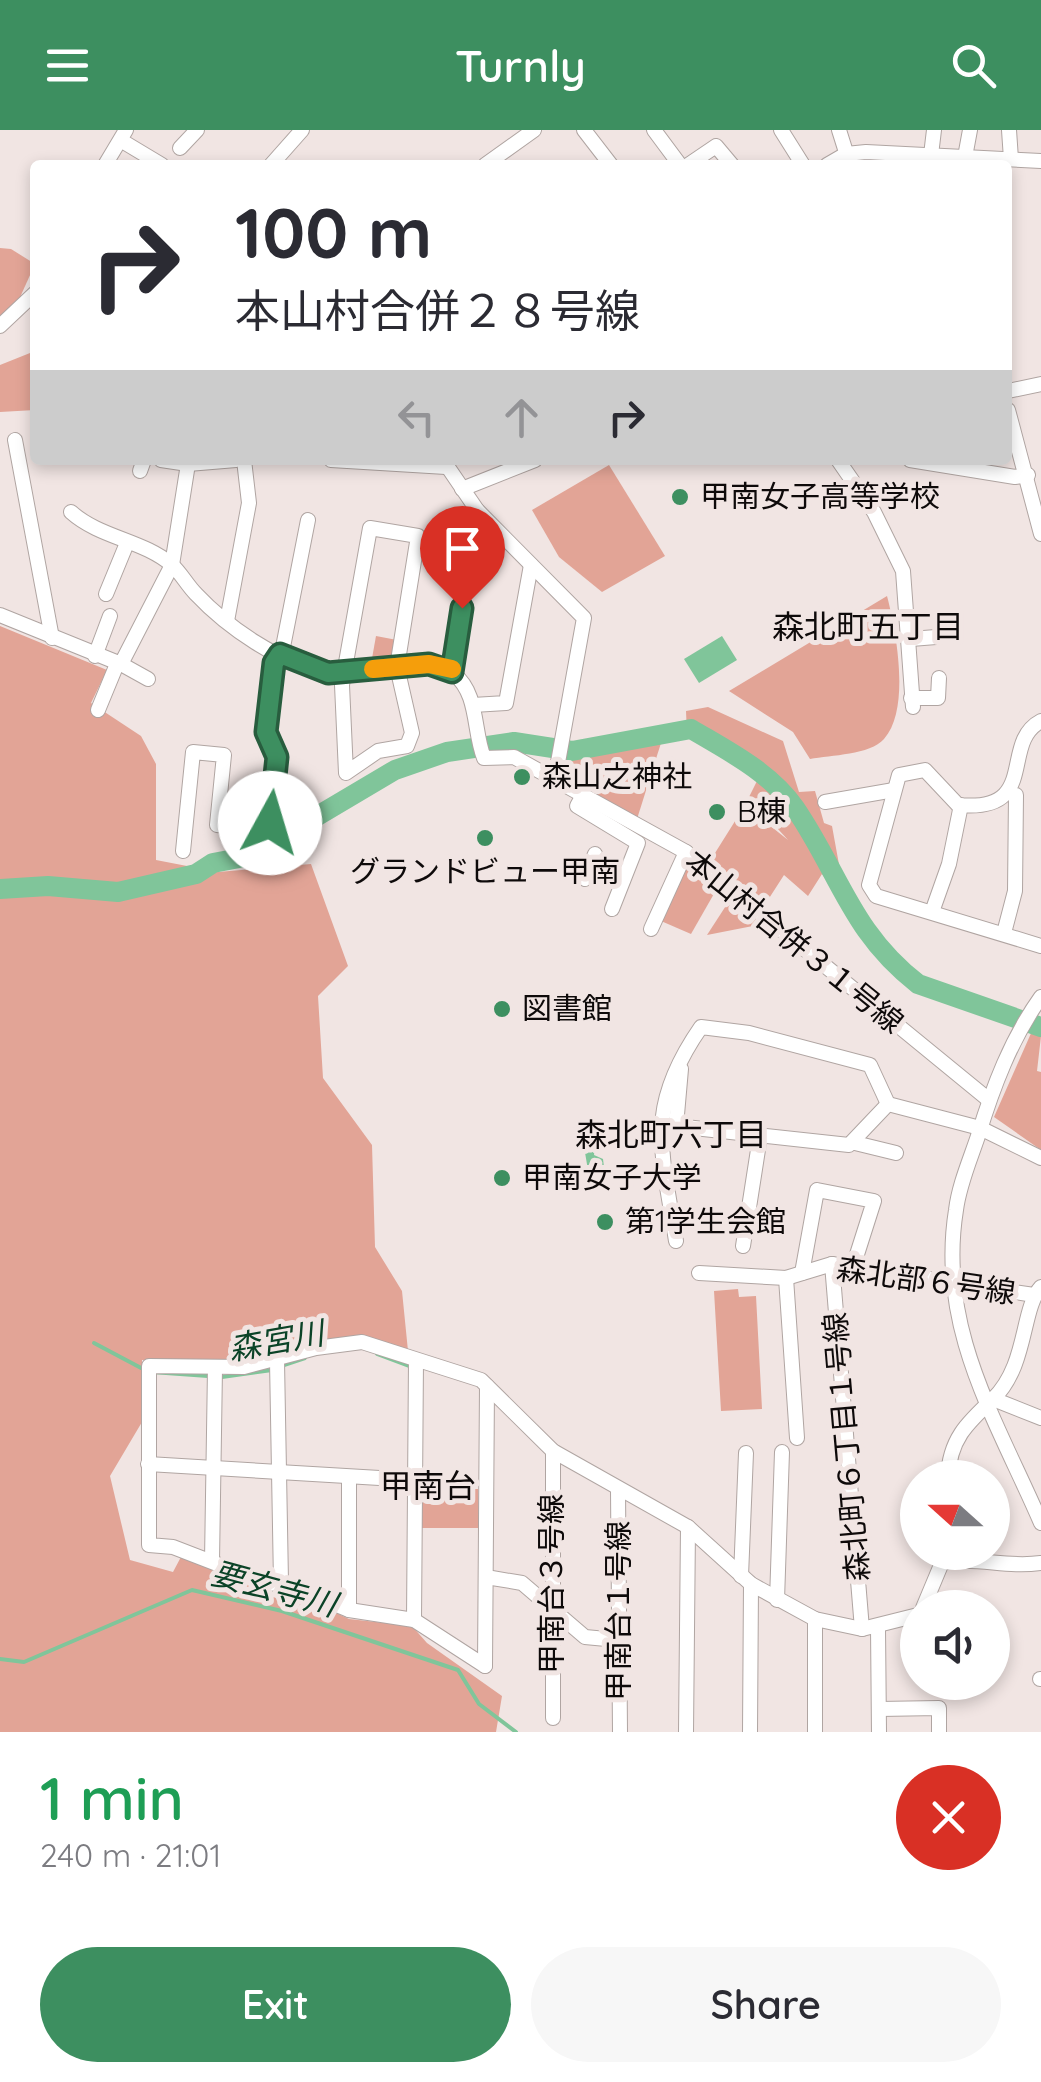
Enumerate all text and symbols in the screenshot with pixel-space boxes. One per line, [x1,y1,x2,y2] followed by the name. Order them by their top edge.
[455,37,586,93] text: Turnly
[40,38,95,93] icon: menu
[946,38,1001,93] icon: search
[235,188,432,276] text: 100 m
[70,200,200,330] icon: right
[235,282,640,338] text: 本山村合併２８号線
[389,390,444,445] icon: left
[494,390,549,445] icon: ahead
[599,390,654,445] icon: right
[700,477,940,515] place label: 甲南女子高等学校
[669,486,691,508] marker: 甲南女子高等学校
[420,506,505,609] pin
[435,521,490,576] icon: arrive
[772,606,964,646] district label: 森北町五丁目
[542,757,692,795] place label: 森山之神社
[511,766,533,788] marker: 森山之神社
[218,771,322,875] position arrow
[737,792,787,830] place label: B棟
[706,801,728,823] marker: B棟
[474,827,496,849] marker: グランドビュー甲南
[678,841,912,1041] street label: 本山村合併３１号線
[350,852,620,890] place label: グランドビュー甲南
[522,989,612,1027] place label: 図書館
[491,998,513,1020] marker: 図書館
[575,1114,767,1154] district label: 森北町六丁目
[522,1158,702,1196] place label: 甲南女子大学
[491,1167,513,1189] marker: 甲南女子大学
[625,1202,786,1240] place label: 第1学生会館
[594,1211,616,1233] marker: 第1学生会館
[834,1249,1018,1311] street label: 森北部６号線
[225,1311,330,1368] water label: 森宮川
[815,1311,877,1583] street label: 森北町６丁目１号線
[900,1460,1010,1570] north arrow
[900,1460,1010,1700] map controls
[380,1465,476,1505] district label: 甲南台
[532,1494,570,1674] street label: 甲南台３号線
[599,1521,637,1701] street label: 甲南台１号線
[207,1552,344,1625] water label: 要玄寺川
[900,1590,1010,1700] button: sound
[40,1760,184,1835] text: 1 min
[896,1765,1001,1870] button: close
[40,1835,221,1875] text: 240 m · 21:01
[40,1947,511,2062] button: Exit
[531,1947,1001,2062] button: Share

